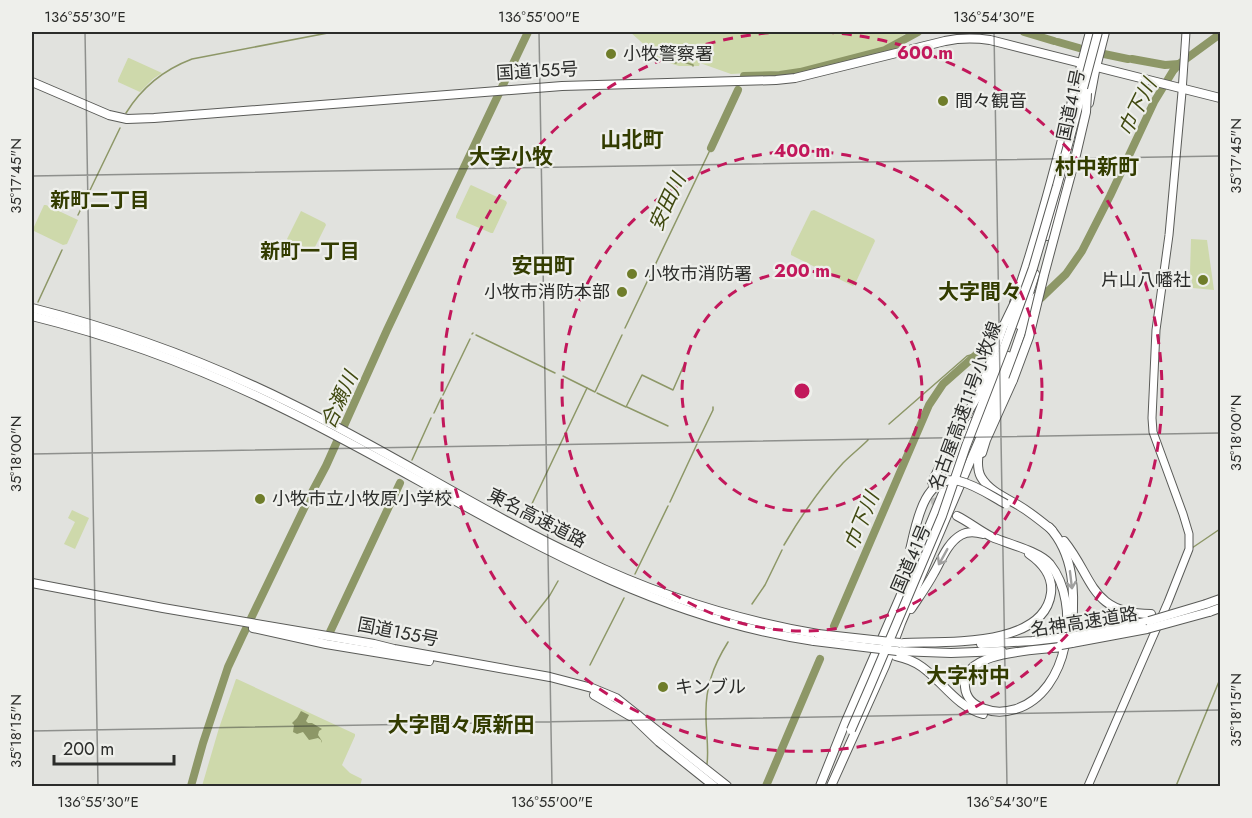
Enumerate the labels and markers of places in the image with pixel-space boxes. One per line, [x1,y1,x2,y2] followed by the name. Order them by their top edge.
[623,41,713,67] place label: 小牧警察署
[604,47,618,61] marker: 小牧警察署
[955,88,1027,114] place label: 間々観音
[936,94,950,108] marker: 間々観音
[644,261,752,287] place label: 小牧市消防署
[625,267,639,281] marker: 小牧市消防署
[1101,267,1191,293] place label: 片山八幡社
[1196,273,1210,287] marker: 片山八幡社
[484,279,610,305] place label: 小牧市消防本部
[615,285,629,299] marker: 小牧市消防本部
[792,381,812,401] centre of rings
[272,486,452,512] place label: 小牧市立小牧原小学校
[253,492,267,506] marker: 小牧市立小牧原小学校
[675,674,746,700] place label: キンブル
[656,680,670,694] marker: キンブル

